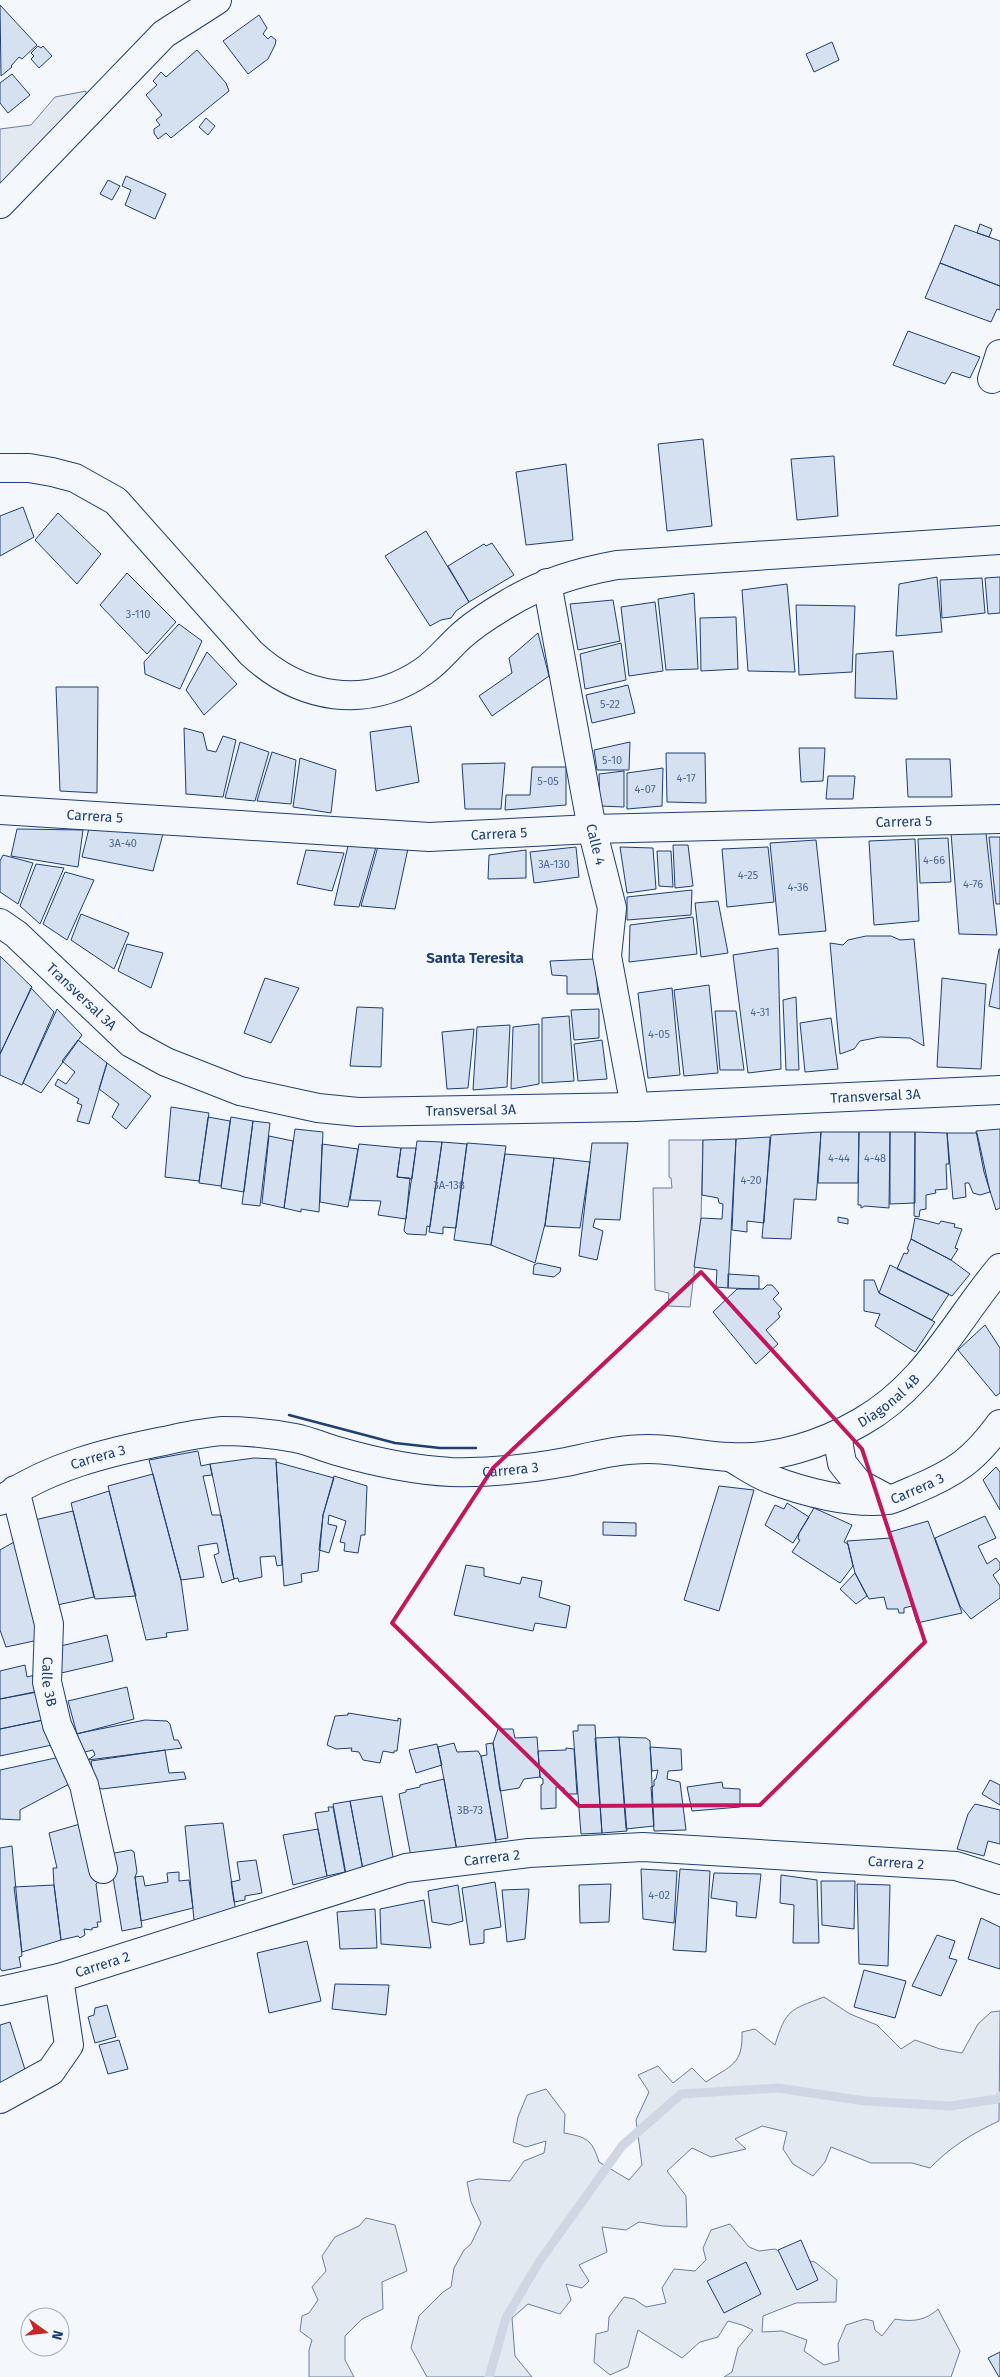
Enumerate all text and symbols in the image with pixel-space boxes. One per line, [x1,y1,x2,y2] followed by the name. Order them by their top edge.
[126,608,150,621] house number: 3-110
[600,698,620,711] house number: 5-22
[602,754,622,767] house number: 5-10
[676,772,696,785] house number: 4-17
[537,775,559,788] house number: 5-05
[634,783,656,796] house number: 4-07
[66,806,124,826] street label: Carrera 5
[875,812,932,831] street label: Carrera 5
[583,822,609,867] street label: Calle 4
[470,824,528,843] street label: Carrera 5
[109,837,137,850] house number: 3A-40
[923,854,945,867] house number: 4-66
[538,858,570,871] house number: 3A-130
[738,869,759,882] house number: 4-25
[963,878,983,891] house number: 4-76
[788,881,809,894] house number: 4-36
[426,949,524,967] district label: Santa Teresita
[43,959,120,1034] street label: Transversal 3A
[750,1006,770,1019] house number: 4-31
[648,1028,670,1041] house number: 4-05
[830,1085,921,1106] street label: Transversal 3A
[425,1101,516,1119] street label: Transversal 3A
[828,1152,850,1165] house number: 4-44
[864,1152,886,1165] house number: 4-48
[740,1174,762,1187] house number: 4-20
[433,1179,465,1192] house number: 3A-138
[854,1371,923,1431] street label: Diagonal 4B
[68,1441,127,1473] street label: Carrera 3
[482,1458,540,1480] street label: Carrera 3
[888,1469,947,1508] street label: Carrera 3
[38,1656,61,1708] street label: Calle 3B
[457,1804,483,1817] house number: 3B-73
[463,1846,521,1869] street label: Carrera 2
[867,1852,925,1873] street label: Carrera 2
[648,1889,670,1902] house number: 4-02
[73,1948,132,1981] street label: Carrera 2
[20,2307,70,2357] north arrow
[48,2329,66,2342] text: N

